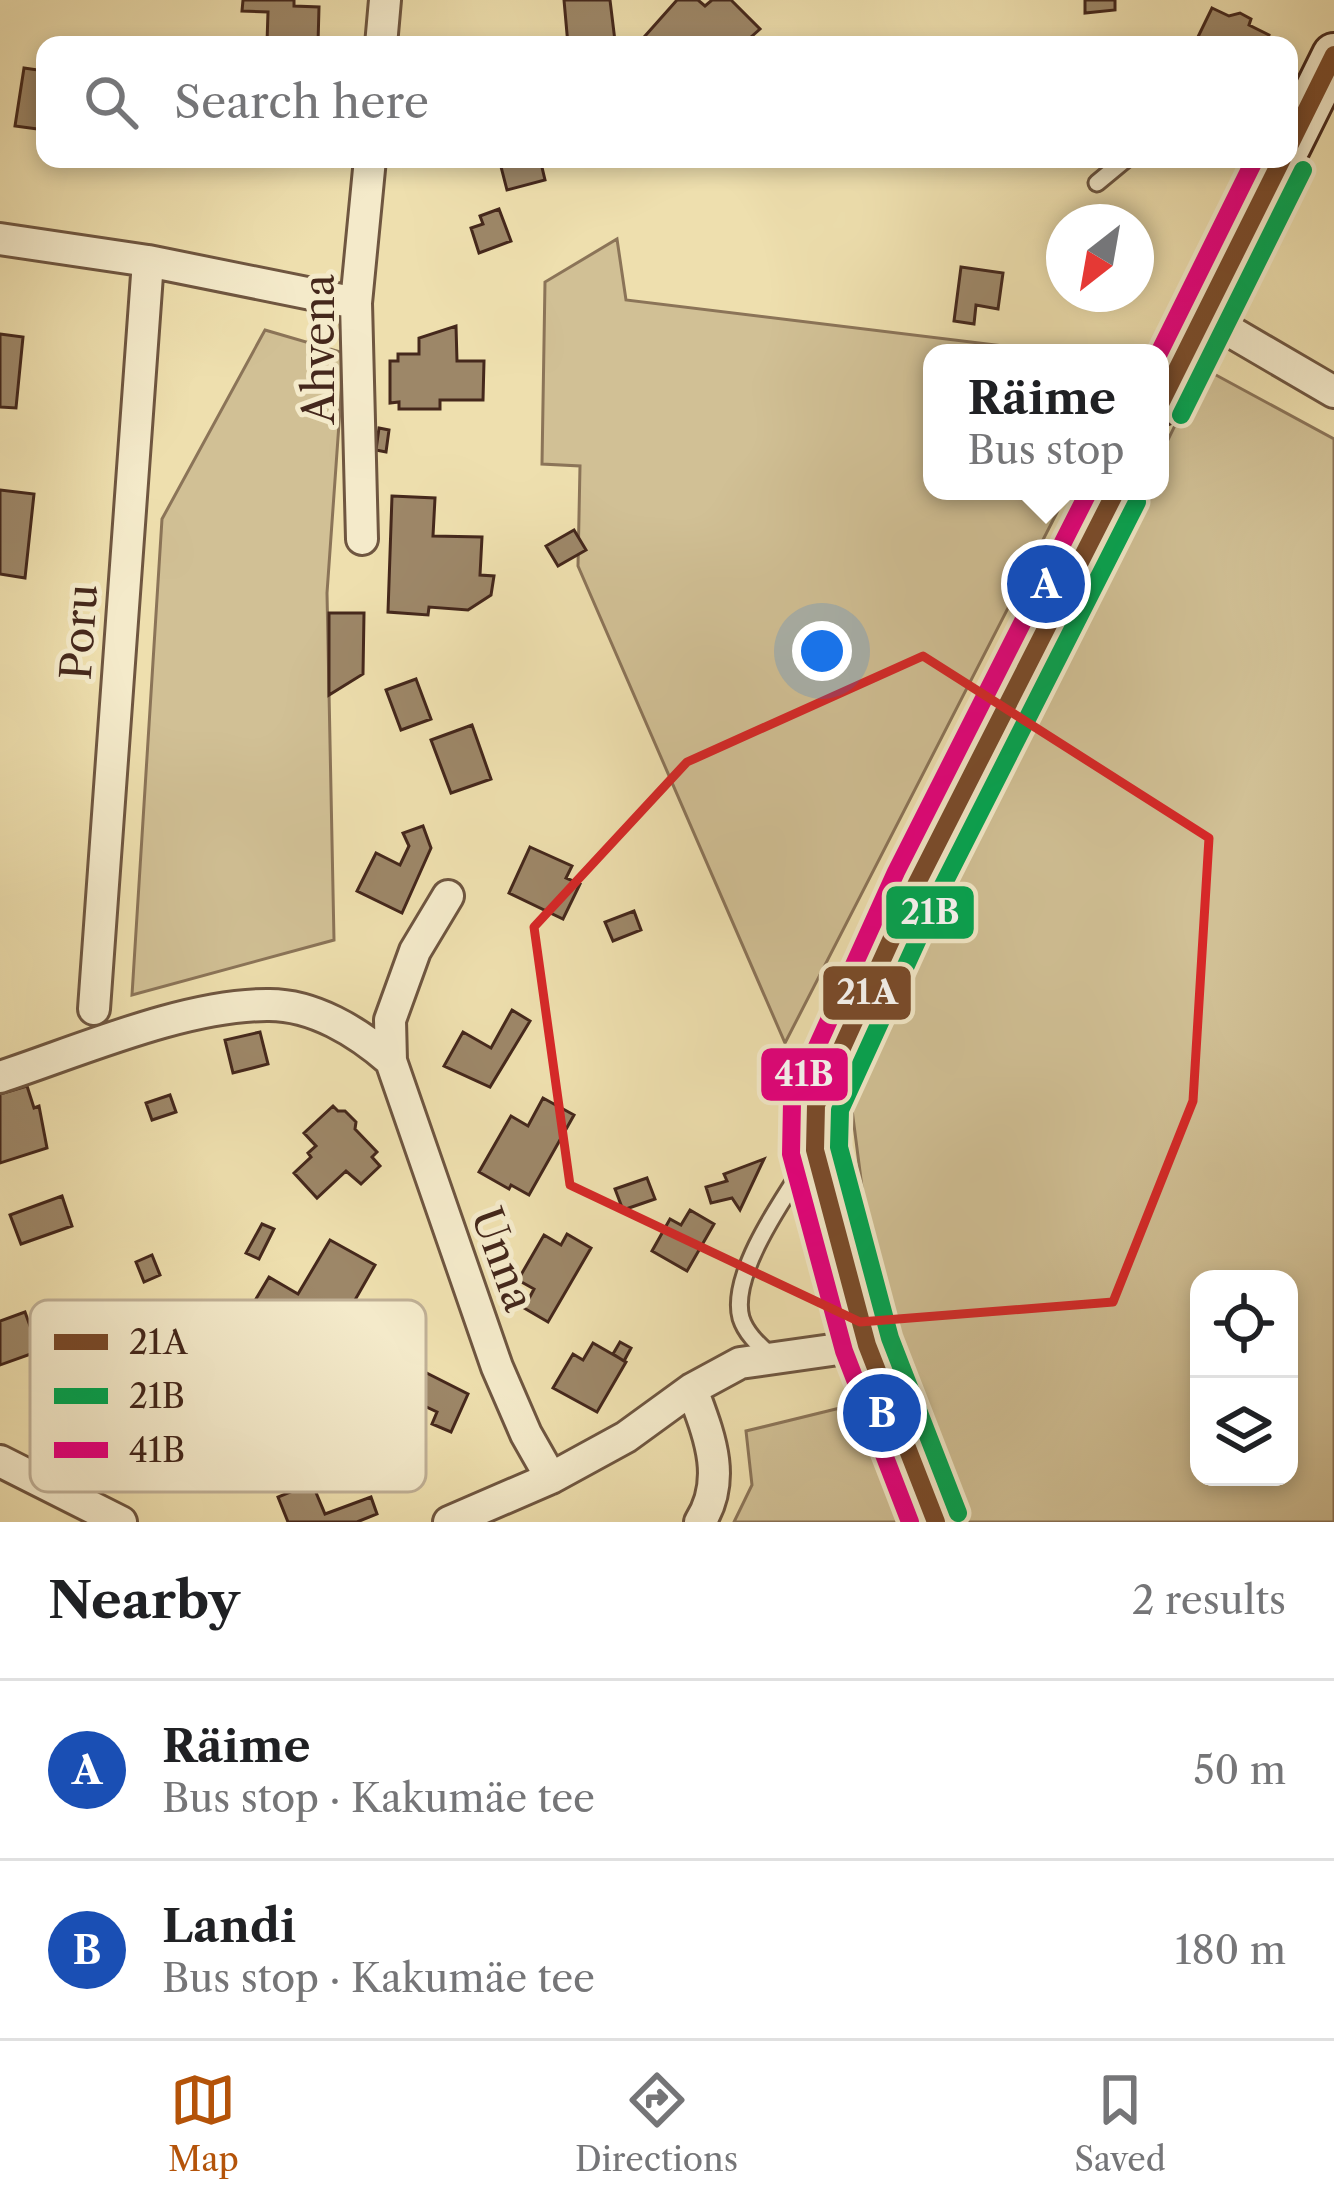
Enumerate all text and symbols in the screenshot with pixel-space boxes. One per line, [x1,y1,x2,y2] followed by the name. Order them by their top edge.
[36,36,1298,168] search box
[78,69,144,135] icon: search
[174,74,429,130] text: Search here
[1046,204,1154,312] north arrow
[293,273,345,425] street label: Ahvena
[923,344,1169,500] popup
[967,370,1116,426] text: Räime
[967,426,1125,474] text: Bus stop
[1007,539,1085,629] pin: A
[50,582,108,682] street label: Poru
[792,621,852,681] your location
[884,884,976,941] line badge: 21B
[901,892,959,933] text: 21B
[821,964,913,1022] line badge: 21A
[836,972,899,1013] text: 21A
[759,1046,850,1103] line badge: 41B
[775,1054,833,1095] text: 41B
[460,1200,546,1319] street label: Unna
[1190,1270,1298,1486] map controls
[1190,1270,1298,1378] button: locate
[30,1300,426,1492] legend
[129,1322,188,1363] text: 21A
[843,1368,921,1458] pin: B
[129,1376,185,1417] text: 21B
[1190,1378,1298,1486] button: layers
[129,1430,185,1471] text: 41B
[48,1569,240,1631] text: Nearby
[1132,1576,1286,1624] text: 2 results
[162,1718,311,1774] text: Räime
[72,1746,102,1794] text: A
[1193,1746,1286,1794] text: 50 m
[162,1774,595,1822] text: Bus stop · Kakumäe tee
[162,1898,296,1954] text: Landi
[73,1926,102,1974] text: B
[1175,1926,1286,1974] text: 180 m
[162,1954,595,2002] text: Bus stop · Kakumäe tee
[168,2067,239,2180] tab: Map
[575,2067,738,2180] tab: Directions
[1074,2067,1166,2180] tab: Saved

